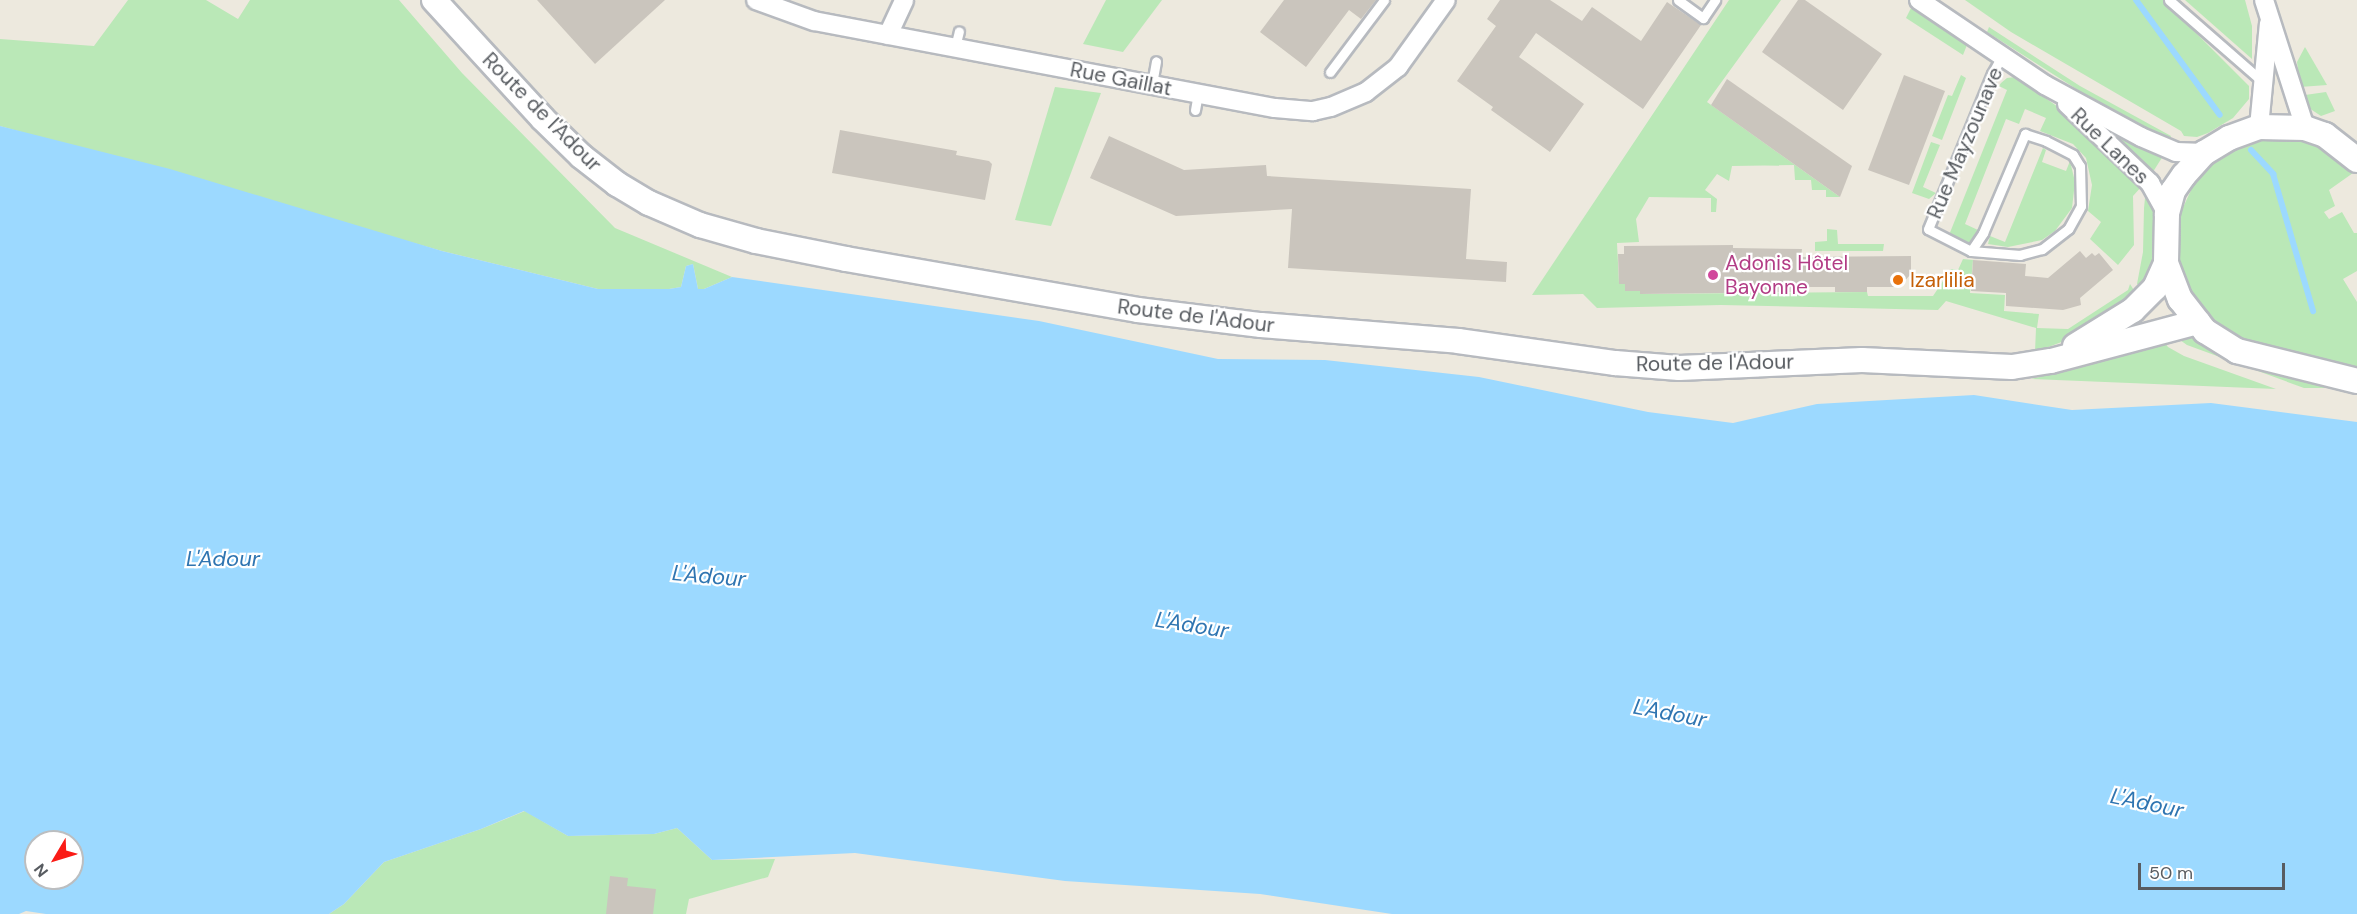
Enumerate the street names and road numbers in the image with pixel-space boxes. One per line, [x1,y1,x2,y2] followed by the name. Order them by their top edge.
[477,47,607,177] street label: Route de l'Adour
[1068,57,1174,101] street label: Rue Gaillat
[1922,63,2008,223] street label: Rue Mayzounave
[2066,103,2154,189] street label: Rue Lanes
[1116,294,1276,338] street label: Route de l'Adour
[1636,349,1794,377] street label: Route de l'Adour

